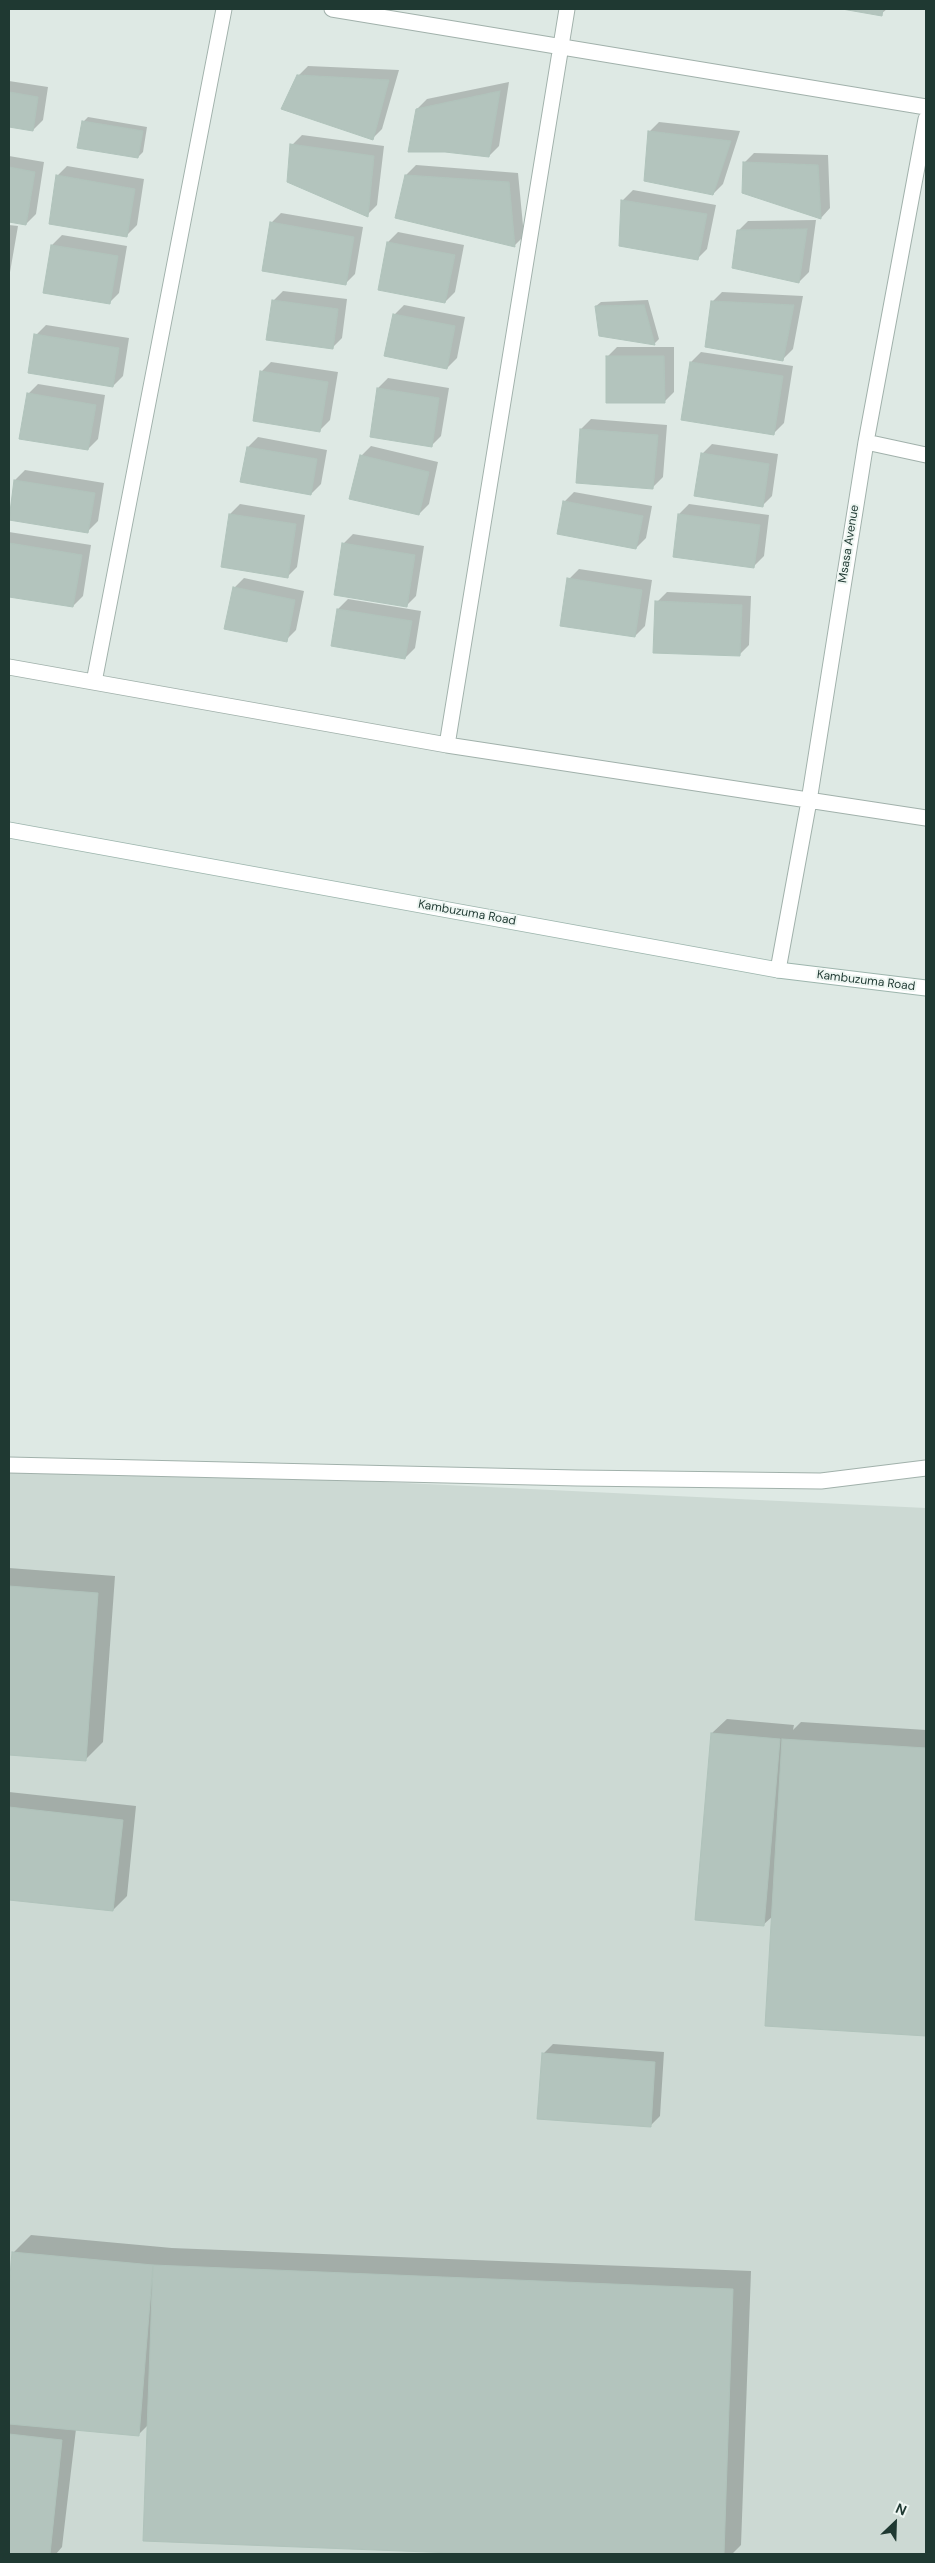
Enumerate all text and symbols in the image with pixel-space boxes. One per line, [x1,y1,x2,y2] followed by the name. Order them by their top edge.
[836,504,862,584] street label: Msasa Avenue
[417,897,517,929] street label: Kambuzuma Road
[816,968,916,994] street label: Kambuzuma Road
[870,2498,920,2548] north arrow
[893,2499,909,2520] text: N

